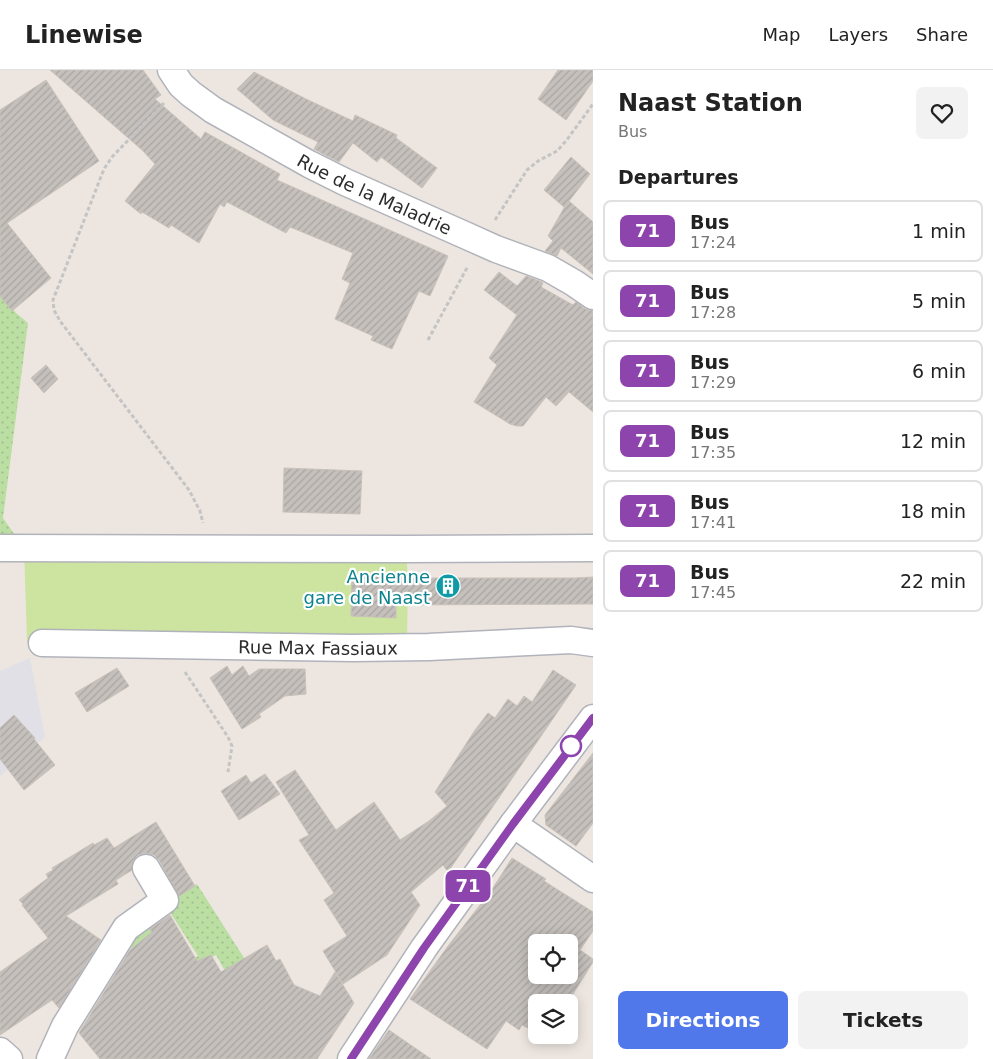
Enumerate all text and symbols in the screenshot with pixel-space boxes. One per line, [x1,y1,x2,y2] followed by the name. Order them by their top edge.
[25,21,143,49] text: Linewise
[762,24,800,45] text: Map
[828,24,888,45] text: Layers
[916,24,968,45] text: Share
[916,87,968,139] button: heart
[618,89,803,117] text: Naast Station
[618,122,647,141] text: Bus
[294,149,455,238] street label: Rue de la Maladrie
[618,166,739,188] text: Departures
[690,211,729,233] text: Bus
[635,220,660,241] text: 71
[912,220,966,242] text: 1 min
[690,233,736,252] text: 17:24
[690,281,729,303] text: Bus
[635,290,660,311] text: 71
[912,290,966,312] text: 5 min
[690,303,736,322] text: 17:28
[690,351,729,373] text: Bus
[635,360,660,381] text: 71
[912,360,966,382] text: 6 min
[690,373,736,392] text: 17:29
[690,421,729,443] text: Bus
[635,430,660,451] text: 71
[900,430,966,452] text: 12 min
[690,443,736,462] text: 17:35
[690,491,729,513] text: Bus
[635,500,660,521] text: 71
[900,500,966,522] text: 18 min
[690,513,736,532] text: 17:41
[690,561,729,583] text: Bus
[304,566,430,608] place label: Ancienne gare de Naast
[635,570,660,591] text: 71
[900,570,966,592] text: 22 min
[435,573,461,599] building icon: Ancienne gare de Naast
[690,583,736,602] text: 17:45
[238,636,398,659] street label: Rue Max Fassiaux
[560,735,582,757] unlabelled marker
[446,870,490,902] line badge: 71
[455,875,481,896] text: 71
[528,934,578,1044] map controls
[528,934,578,984] button: locate
[618,991,788,1049] button: Directions
[798,991,968,1049] button: Tickets
[528,994,578,1044] button: layers

